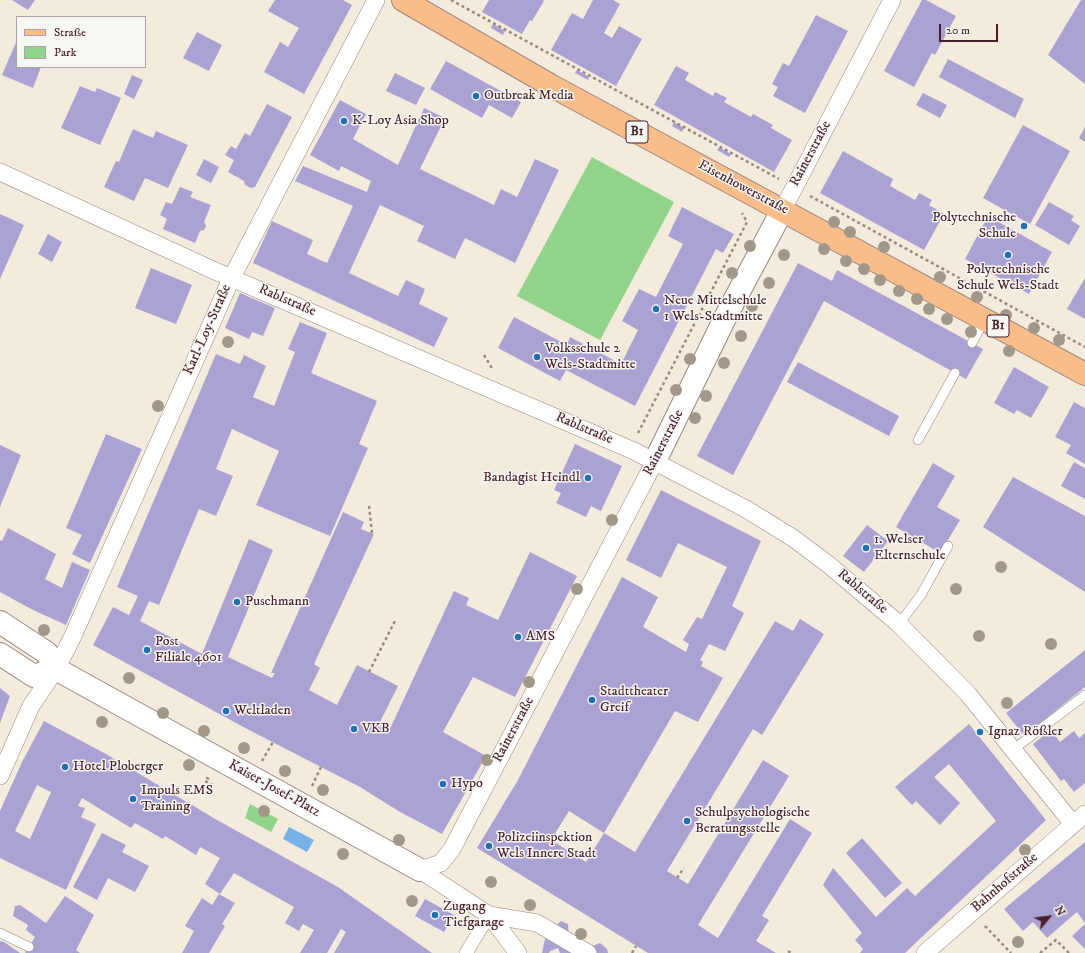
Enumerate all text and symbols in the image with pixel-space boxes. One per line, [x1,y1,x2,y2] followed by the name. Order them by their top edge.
[16,16,146,68] legend
[941,16,1000,42] scale bar
[946,23,970,38] text: 20 m
[54,25,86,40] text: Straße
[54,45,76,60] text: Park
[484,88,573,104] place label: Outbreak Media
[471,91,481,101] marker: Outbreak Media
[352,113,449,129] place label: K-Loy Asia Shop
[339,116,349,126] marker: K-Loy Asia Shop
[787,118,835,190] street label: Rainerstraße
[626,121,648,143] road number: B1
[695,157,791,219] street label: Eisenhowerstraße
[932,210,1016,242] place label: Polytechnische Schule
[1019,221,1029,231] marker: Polytechnische Schule
[1003,250,1013,260] marker: Polytechnische Schule Wels-Stadt
[957,262,1059,294] place label: Polytechnische Schule Wels-Stadt
[256,281,318,321] street label: Rablstraße
[181,282,235,378] street label: Karl-Loy-Straße
[664,293,767,326] place label: Neue Mittelschule 1 Wels-Stadtmitte
[651,304,661,314] marker: Neue Mittelschule 1 Wels-Stadtmitte
[987,315,1009,337] road number: B1
[545,341,636,374] place label: Volksschule 2 Wels-Stadtmitte
[532,352,542,362] marker: Volksschule 2 Wels-Stadtmitte
[640,407,688,479] street label: Rainerstraße
[553,409,615,449] street label: Rablstraße
[483,470,580,486] place label: Bandagist Heindl
[583,473,593,483] marker: Bandagist Heindl
[874,532,946,564] place label: 1. Welser Elternschule
[861,543,871,553] marker: 1. Welser Elternschule
[833,566,891,618] street label: Rablstraße
[245,594,309,610] place label: Puschmann
[232,597,242,607] marker: Puschmann
[526,629,555,645] place label: AMS
[513,632,523,642] marker: AMS
[155,634,222,666] place label: Post Filiale 4601
[142,645,152,655] marker: Post Filiale 4601
[600,684,668,716] place label: Stadttheater Greif
[490,694,538,766] street label: Rainerstraße
[587,695,597,705] marker: Stadttheater Greif
[234,703,291,719] place label: Weltladen
[221,706,231,716] marker: Weltladen
[362,721,390,737] place label: VKB
[349,724,359,734] marker: VKB
[988,724,1063,740] place label: Ignaz Rößler
[975,727,985,737] marker: Ignaz Rößler
[225,757,323,821] street label: Kaiser-Josef-Platz
[73,759,163,775] place label: Hotel Ploberger
[60,762,70,772] marker: Hotel Ploberger
[451,776,483,792] place label: Hypo
[438,779,448,789] marker: Hypo
[141,783,213,816] place label: Impuls EMS Training
[128,794,138,804] marker: Impuls EMS Training
[695,805,810,838] place label: Schulpsychologische Beratungsstelle
[682,816,692,826] marker: Schulpsychologische Beratungsstelle
[497,830,596,862] place label: Polizeiinspektion Wels Innere Stadt
[484,841,494,851] marker: Polizeiinspektion Wels Innere Stadt
[968,850,1042,916] street label: Bahnhofstraße
[1029,897,1069,937] north arrow
[443,899,504,932] place label: Zugang Tiefgarage
[1051,904,1068,919] text: N
[430,910,440,920] marker: Zugang Tiefgarage

